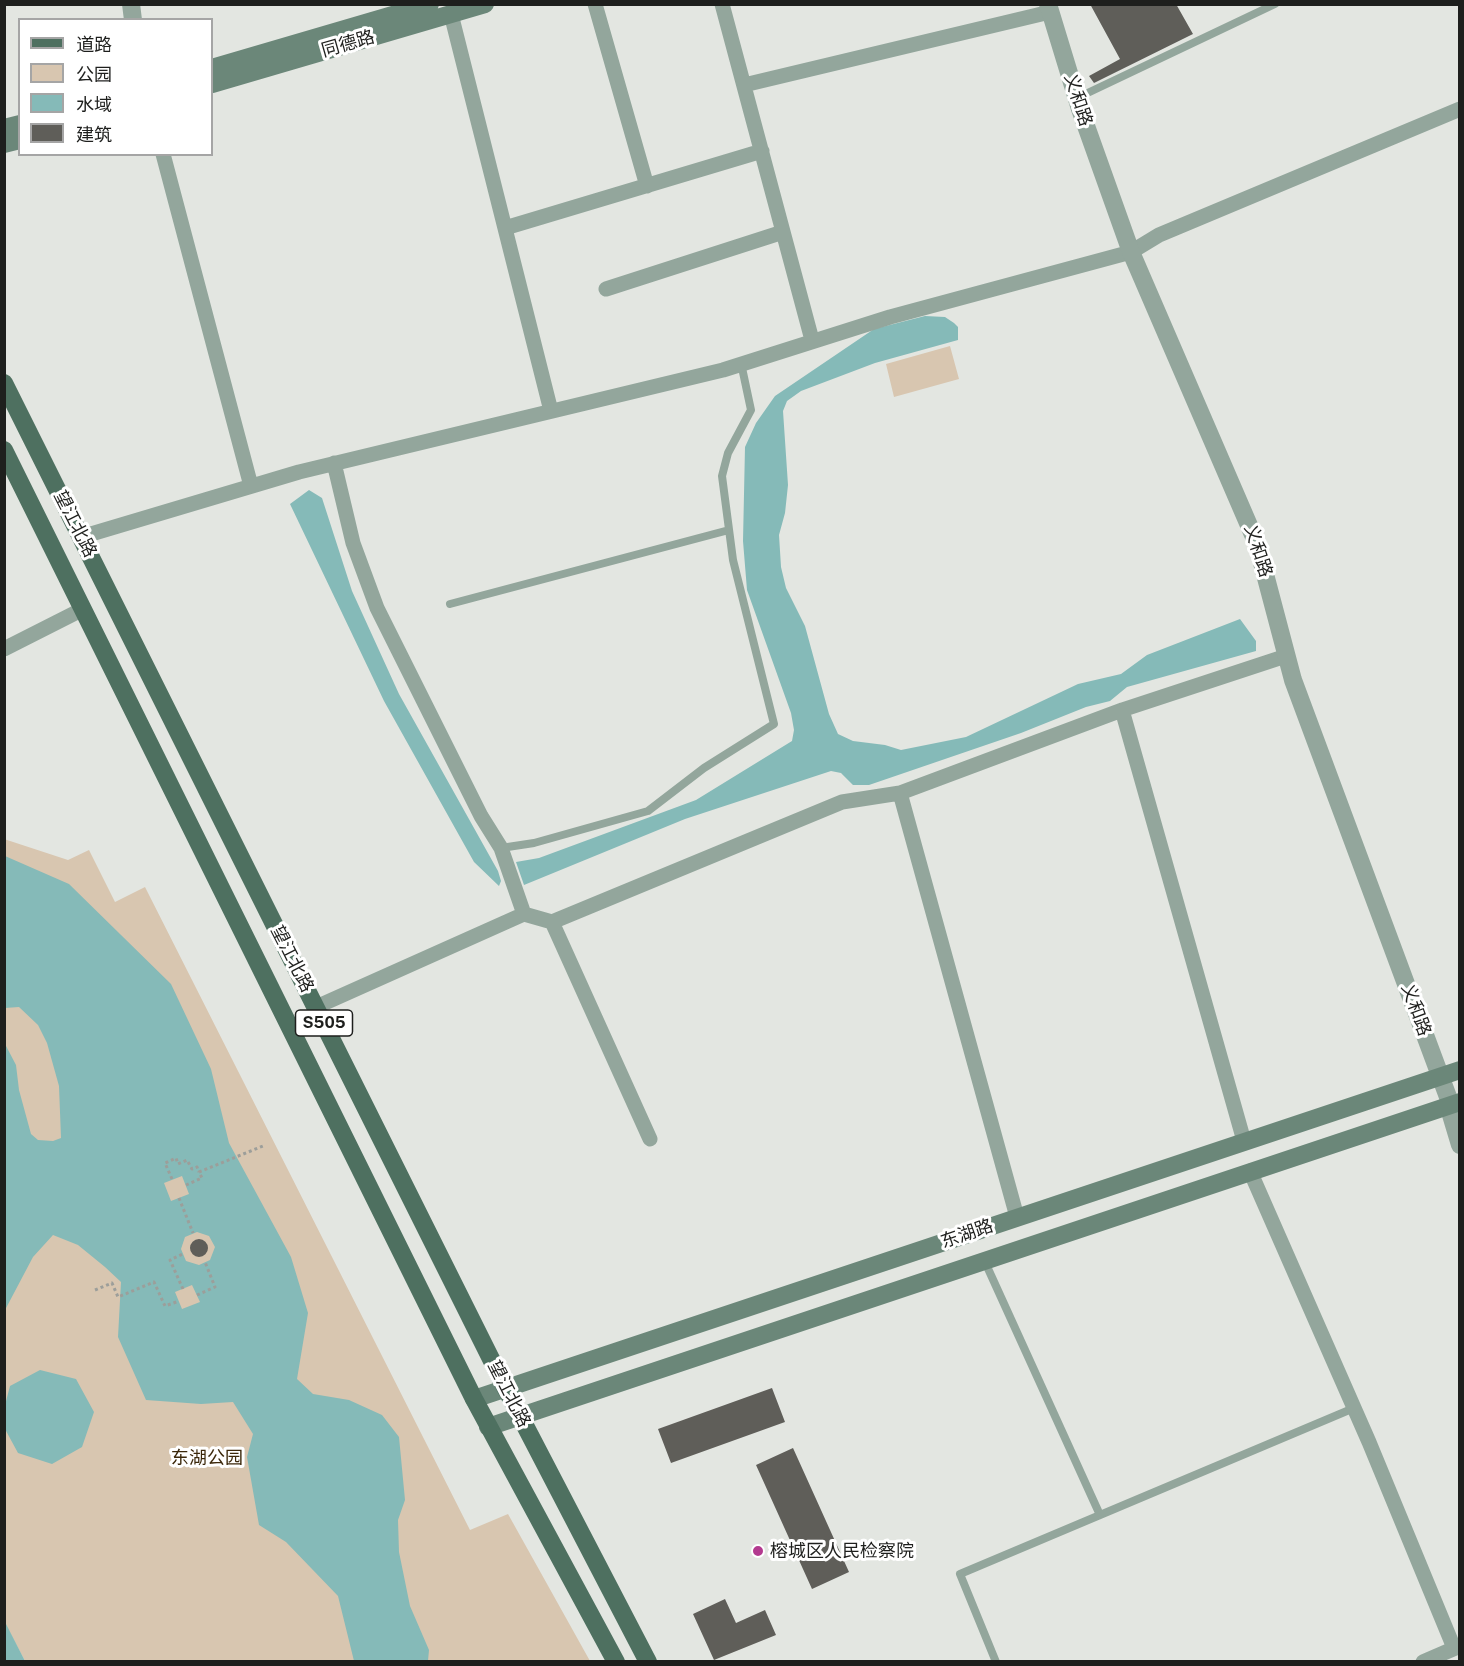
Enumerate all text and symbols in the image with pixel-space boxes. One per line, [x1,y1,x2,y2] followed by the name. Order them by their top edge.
[18,18,213,156] legend
[319,26,377,62] street label: 同德路
[76,34,112,55] text: 道路
[76,64,112,85] text: 公园
[1059,71,1097,129] street label: 义和路
[76,94,112,115] text: 水域
[76,124,112,145] text: 建筑
[49,487,101,561] street label: 望江北路
[1239,522,1277,580] street label: 义和路
[266,922,318,996] street label: 望江北路
[1397,981,1435,1039] street label: 义和路
[296,1010,352,1036] road number: S505
[938,1215,996,1253] street label: 东湖路
[483,1357,535,1431] street label: 望江北路
[171,1447,243,1469] park label: 东湖公园
[770,1540,914,1562] place label: 榕城区人民检察院
[751,1544,765,1558] marker: 榕城区人民检察院

